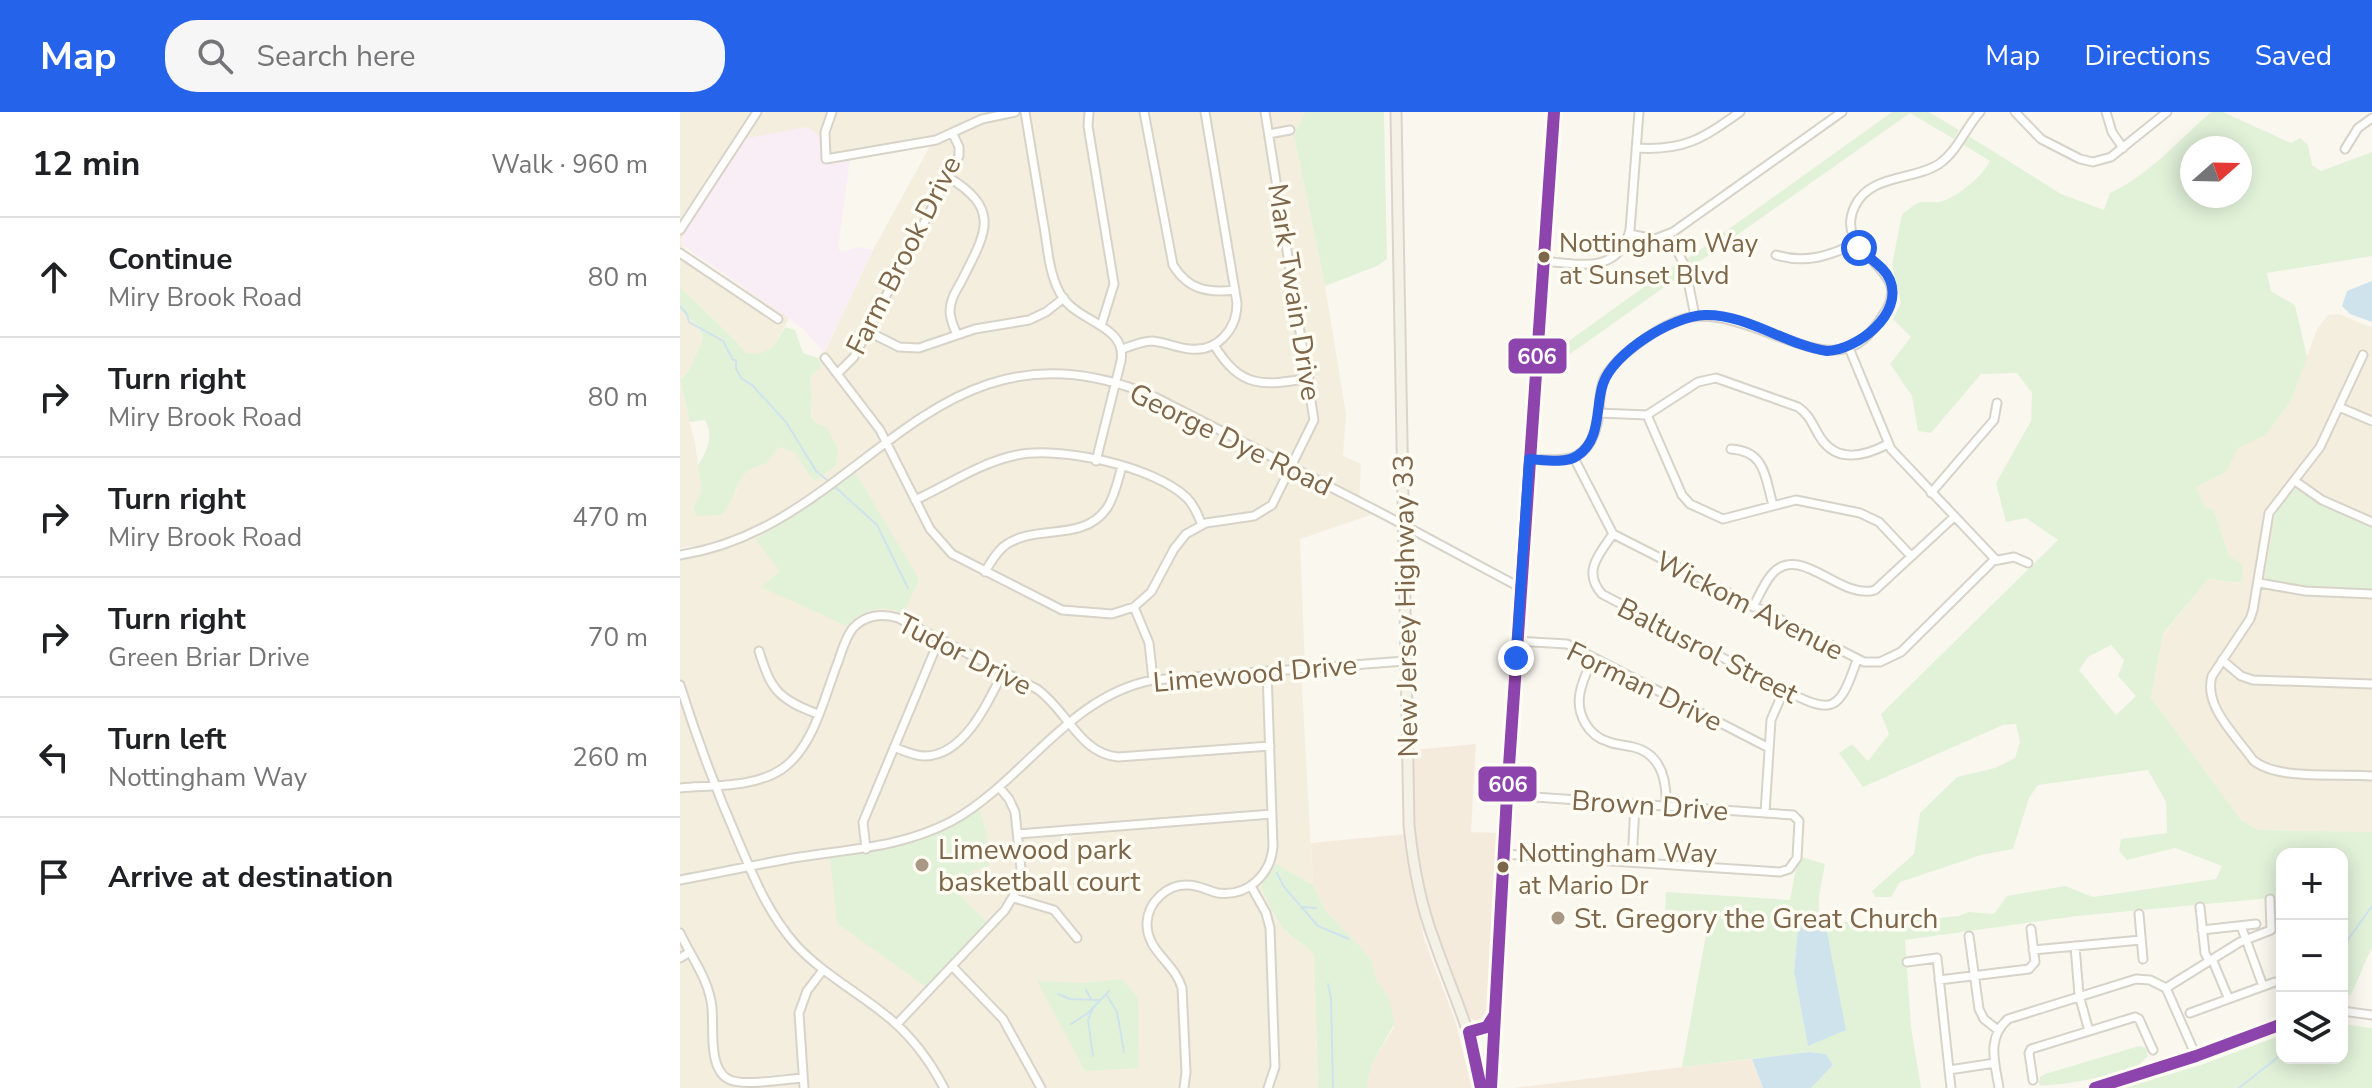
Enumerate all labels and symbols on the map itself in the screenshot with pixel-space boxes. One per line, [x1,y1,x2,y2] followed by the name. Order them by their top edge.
[2180,136,2252,208] north arrow
[837,150,970,361] street label: Farm Brook Drive
[1258,181,1330,403] street label: Mark Twain Drive
[1559,226,1759,293] place label: Nottingham Way at Sunset Blvd
[1841,230,1877,266] route start
[1536,249,1552,265] marker: Nottingham Way at Sunset Blvd
[1507,337,1568,375] line badge: 606
[1517,342,1557,372] text: 606
[1123,374,1338,505] street label: George Dye Road
[1384,454,1428,758] street label: New Jersey Highway 33
[1649,542,1850,670] street label: Wickom Avenue
[1611,589,1805,713] street label: Baltusrol Street
[891,605,1038,705] street label: Tudor Drive
[1560,633,1729,741] street label: Forman Drive
[1498,640,1534,676] route end
[1151,646,1359,702] street label: Limewood Drive
[1477,765,1538,803] line badge: 606
[1488,770,1528,800] text: 606
[1570,782,1730,830] street label: Brown Drive
[938,831,1141,901] place label: Limewood park basketball court
[1518,836,1718,903] place label: Nottingham Way at Mario Dr
[913,856,931,874] marker: Limewood park basketball court
[1495,859,1511,875] marker: Nottingham Way at Mario Dr
[1574,900,1938,938] place label: St. Gregory the Great Church
[1549,909,1567,927] marker: St. Gregory the Great Church

